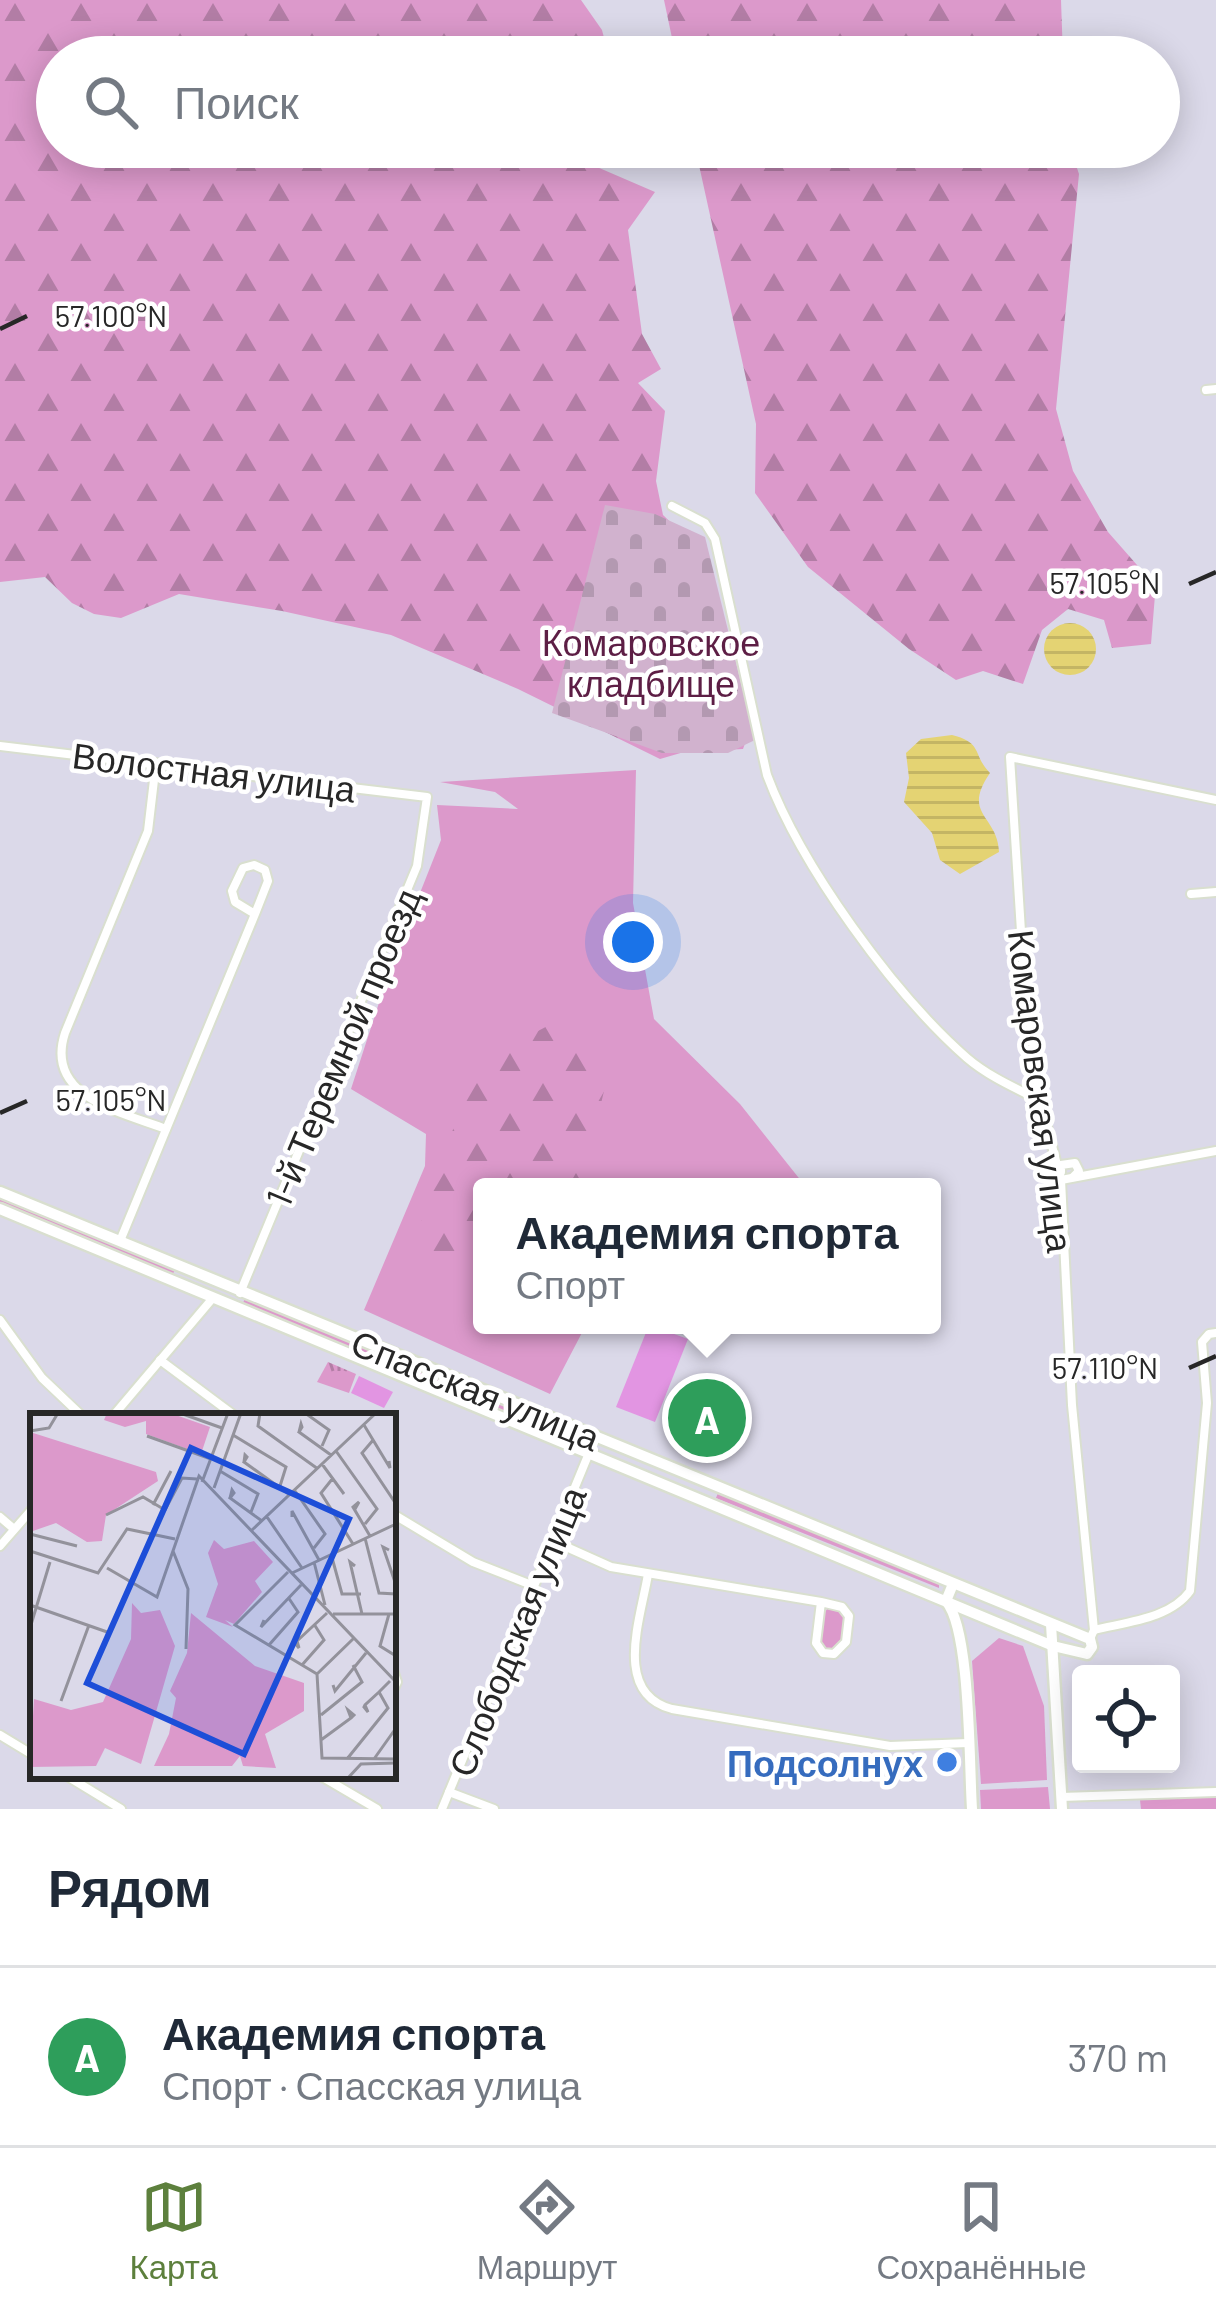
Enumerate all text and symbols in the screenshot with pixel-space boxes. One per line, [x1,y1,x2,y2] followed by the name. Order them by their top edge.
[36,36,1180,168] search box
[78,69,144,135] icon: search
[174,74,299,128] text: Поиск
[55,297,167,333] text: 57.100°N
[1049,564,1161,600] text: 57.105°N
[542,620,760,705] park label: Комаровское кладбище
[70,732,359,811] street label: Волостная улица
[255,881,429,1213] street label: 1-й Теремной проезд
[603,912,663,972] your location
[1000,927,1083,1256] street label: Комаровская улица
[55,1081,167,1117] text: 57.105°N
[473,1178,941,1334] popup
[516,1204,898,1258] text: Академия спорта
[516,1260,625,1307] text: Спорт
[345,1320,607,1460] street label: Спасская улица
[1052,1349,1158,1385] text: 57.110°N
[668,1373,746,1463] pin: A
[30,1413,396,1779] inset map
[438,1479,595,1782] street label: Слободская улица
[1072,1665,1180,1773] map controls
[1072,1665,1180,1773] button: locate
[727,1741,923,1785] place label: Подсолнух
[934,1749,960,1775] marker: Подсолнух
[48,1856,212,1917] text: Рядом
[162,2005,545,2059] text: Академия спорта
[74,2033,100,2080] text: A
[1067,2033,1168,2080] text: 370 m
[162,2061,581,2108] text: Спорт · Спасская улица
[129,2174,218,2287] tab: Карта
[477,2174,617,2287] tab: Маршрут
[876,2174,1087,2287] tab: Сохранённые

